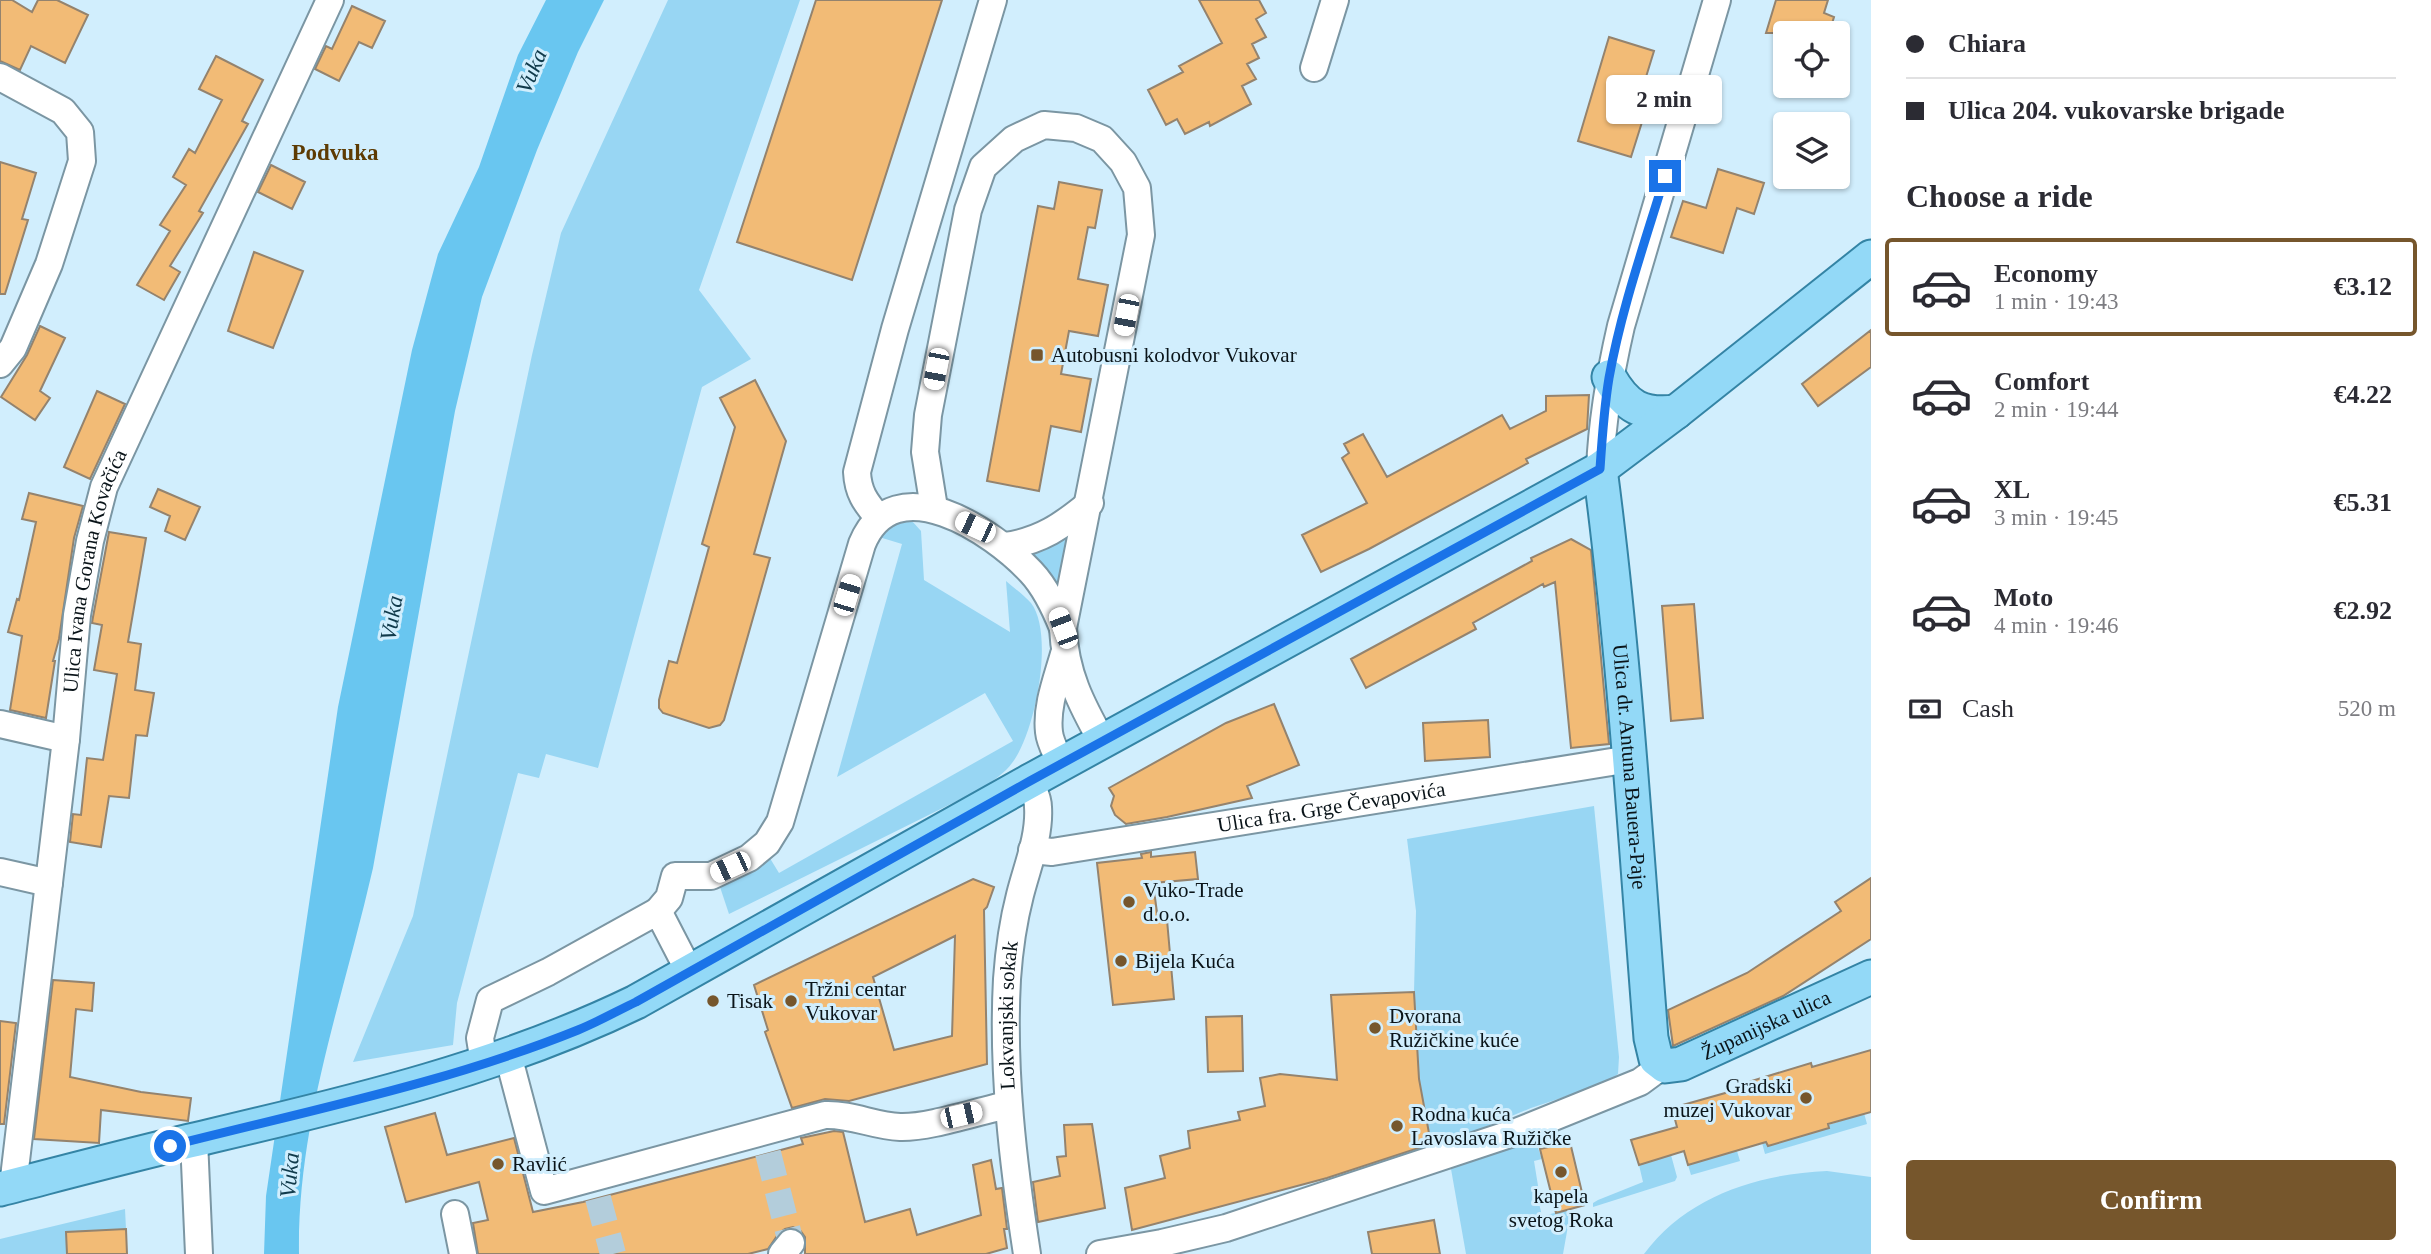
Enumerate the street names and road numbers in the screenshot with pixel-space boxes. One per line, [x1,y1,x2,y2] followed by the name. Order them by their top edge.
[58,445,132,694] street label: Ulica Ivana Gorana Kovačića
[1608,643,1652,890] street label: Ulica dr. Antuna Bauera-Paje
[1216,777,1448,837] street label: Ulica fra. Grge Čevapovića
[994,939,1023,1090] street label: Lokvanjski sokak
[1698,985,1835,1065] street label: Županijska ulica

